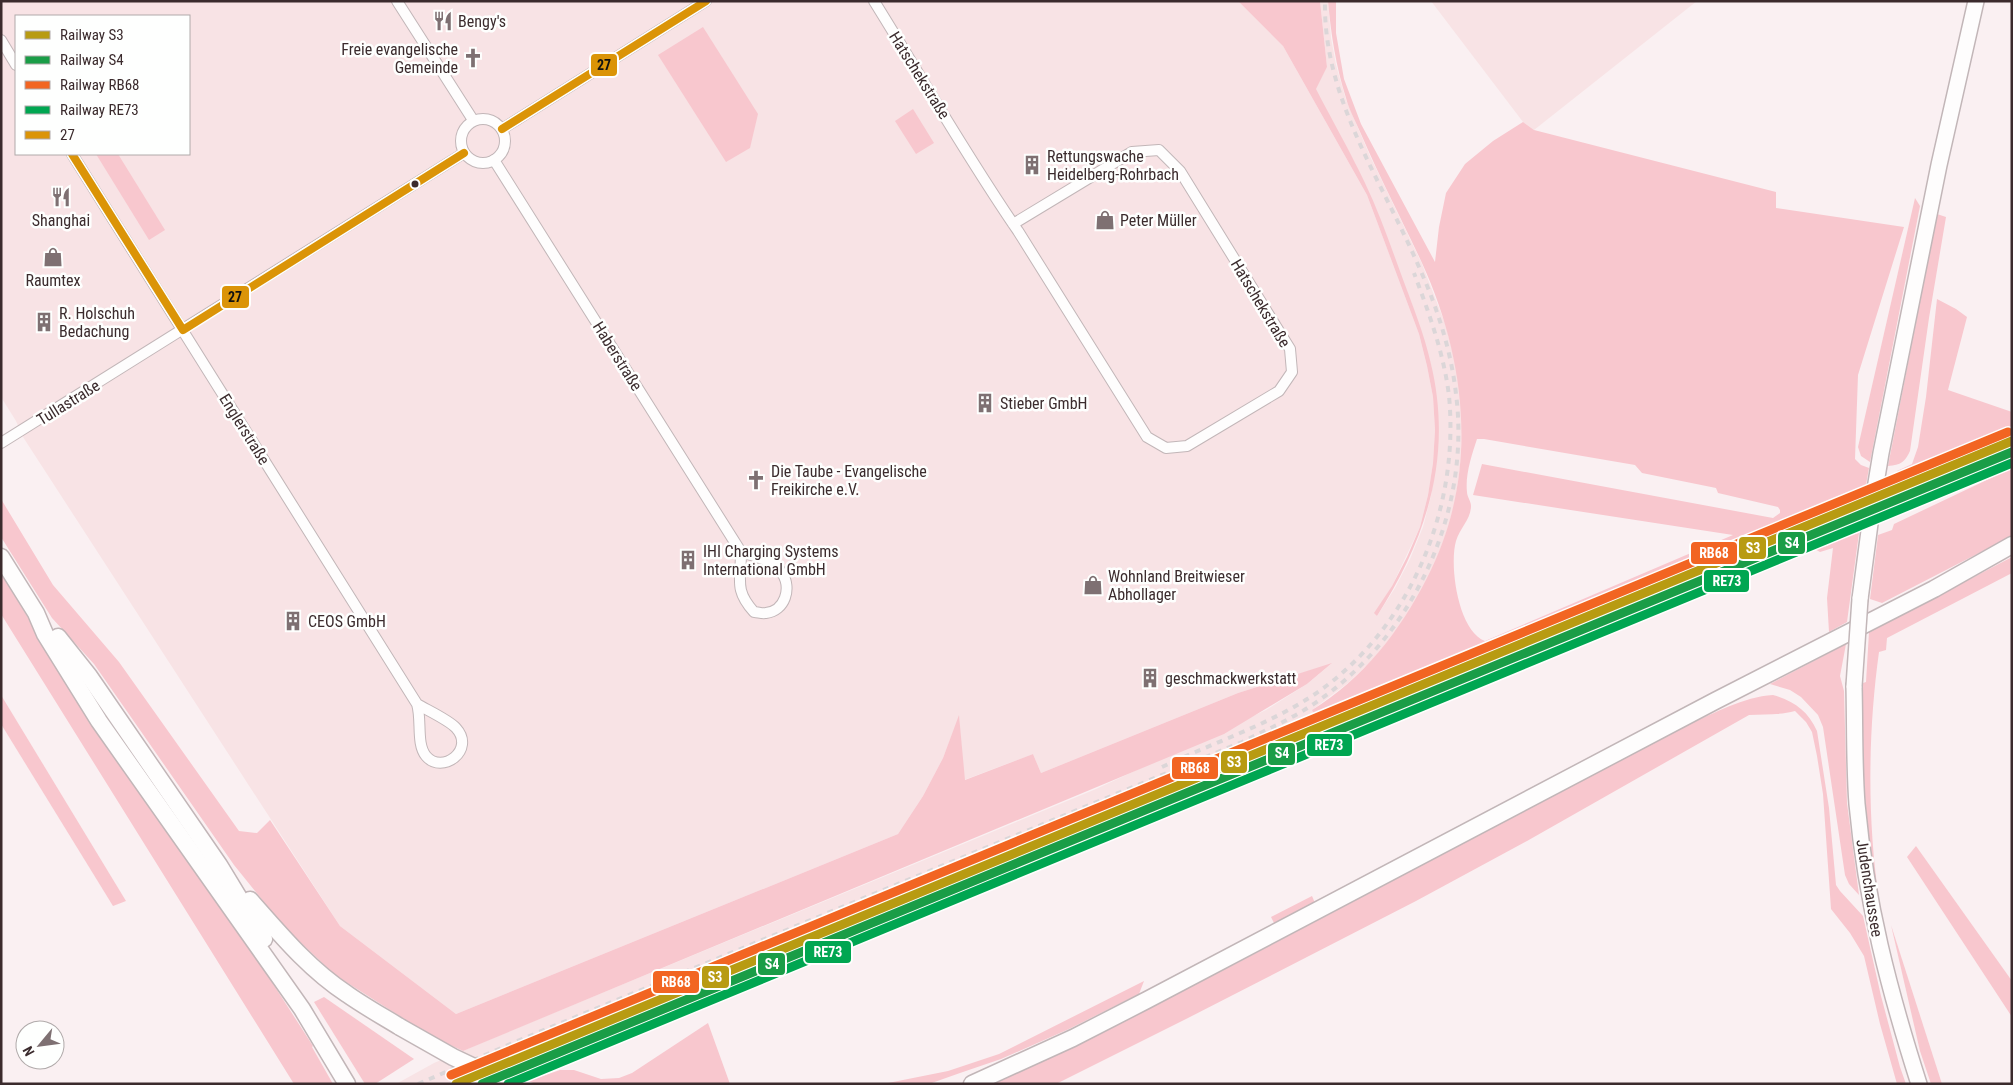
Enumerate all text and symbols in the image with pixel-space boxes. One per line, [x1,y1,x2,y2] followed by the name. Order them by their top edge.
[432,10,454,32] restaurant icon: Bengy's
[458,12,506,31] place label: Bengy's
[15,15,190,155] legend
[60,26,124,44] text: Railway S3
[885,28,954,123] street label: Hatschekstraße
[341,40,458,77] place label: Freie evangelische Gemeinde
[462,47,484,69] church icon: Freie evangelische Gemeinde
[60,51,124,69] text: Railway S4
[590,53,618,77] line badge: 27
[597,57,611,73] text: 27
[60,76,140,94] text: Railway RB68
[60,101,139,119] text: Railway RE73
[60,126,75,144] text: 27
[1047,147,1179,184] place label: Rettungswache Heidelberg-Rohrbach
[1021,154,1043,176] building icon: Rettungswache Heidelberg-Rohrbach
[410,179,420,189] unlabelled marker
[50,186,72,208] restaurant icon: Shanghai
[1094,209,1116,231] shop icon: Peter Müller
[32,211,90,230] place label: Shanghai
[1120,211,1197,230] place label: Peter Müller
[42,246,64,268] shop icon: Raumtex
[1227,256,1294,351] street label: Hatschekstraße
[25,271,81,290] place label: Raumtex
[221,285,250,309] line badge: 27
[228,289,242,305] text: 27
[59,304,135,341] place label: R. Holschuh Bedachung
[33,311,55,333] building icon: R. Holschuh Bedachung
[589,318,646,394] street label: Haberstraße
[33,376,103,429] street label: Tullastraße
[215,390,274,468] street label: Englerstraße
[974,392,996,414] building icon: Stieber GmbH
[1000,394,1087,413] place label: Stieber GmbH
[771,462,927,499] place label: Die Taube - Evangelische Freikirche e.V.
[745,469,767,491] church icon: Die Taube - Evangelische Freikirche e.V.
[1777,531,1806,555] line badge: S4
[1785,535,1799,551] text: S4
[1738,536,1767,560] line badge: S3
[1746,540,1760,556] text: S3
[1690,541,1738,565] line badge: RB68
[703,542,839,579] place label: IHI Charging Systems International GmbH
[1699,545,1729,561] text: RB68
[677,549,699,571] building icon: IHI Charging Systems International GmbH
[1108,567,1245,604] place label: Wohnland Breitwieser Abhollager
[1703,569,1750,593] line badge: RE73
[1713,573,1741,589] text: RE73
[1082,574,1104,596] shop icon: Wohnland Breitwieser Abhollager
[282,610,304,632] building icon: CEOS GmbH
[308,612,386,631] place label: CEOS GmbH
[1139,667,1161,689] building icon: geschmackwerkstatt
[1165,669,1297,688] place label: geschmackwerkstatt
[1306,733,1353,757] line badge: RE73
[1315,737,1343,753] text: RE73
[1267,742,1296,766] line badge: S4
[1275,745,1289,761] text: S4
[1220,750,1248,774] line badge: S3
[1227,754,1241,770] text: S3
[1171,756,1219,780] line badge: RB68
[1180,760,1210,776] text: RB68
[1852,838,1887,938] street label: Judenchaussee
[804,940,852,964] line badge: RE73
[814,944,842,960] text: RE73
[757,952,786,976] line badge: S4
[765,956,779,972] text: S4
[701,965,730,989] line badge: S3
[708,969,722,985] text: S3
[652,970,700,994] line badge: RB68
[661,974,691,990] text: RB68
[15,1020,65,1070] north arrow
[20,1044,38,1059] text: N

